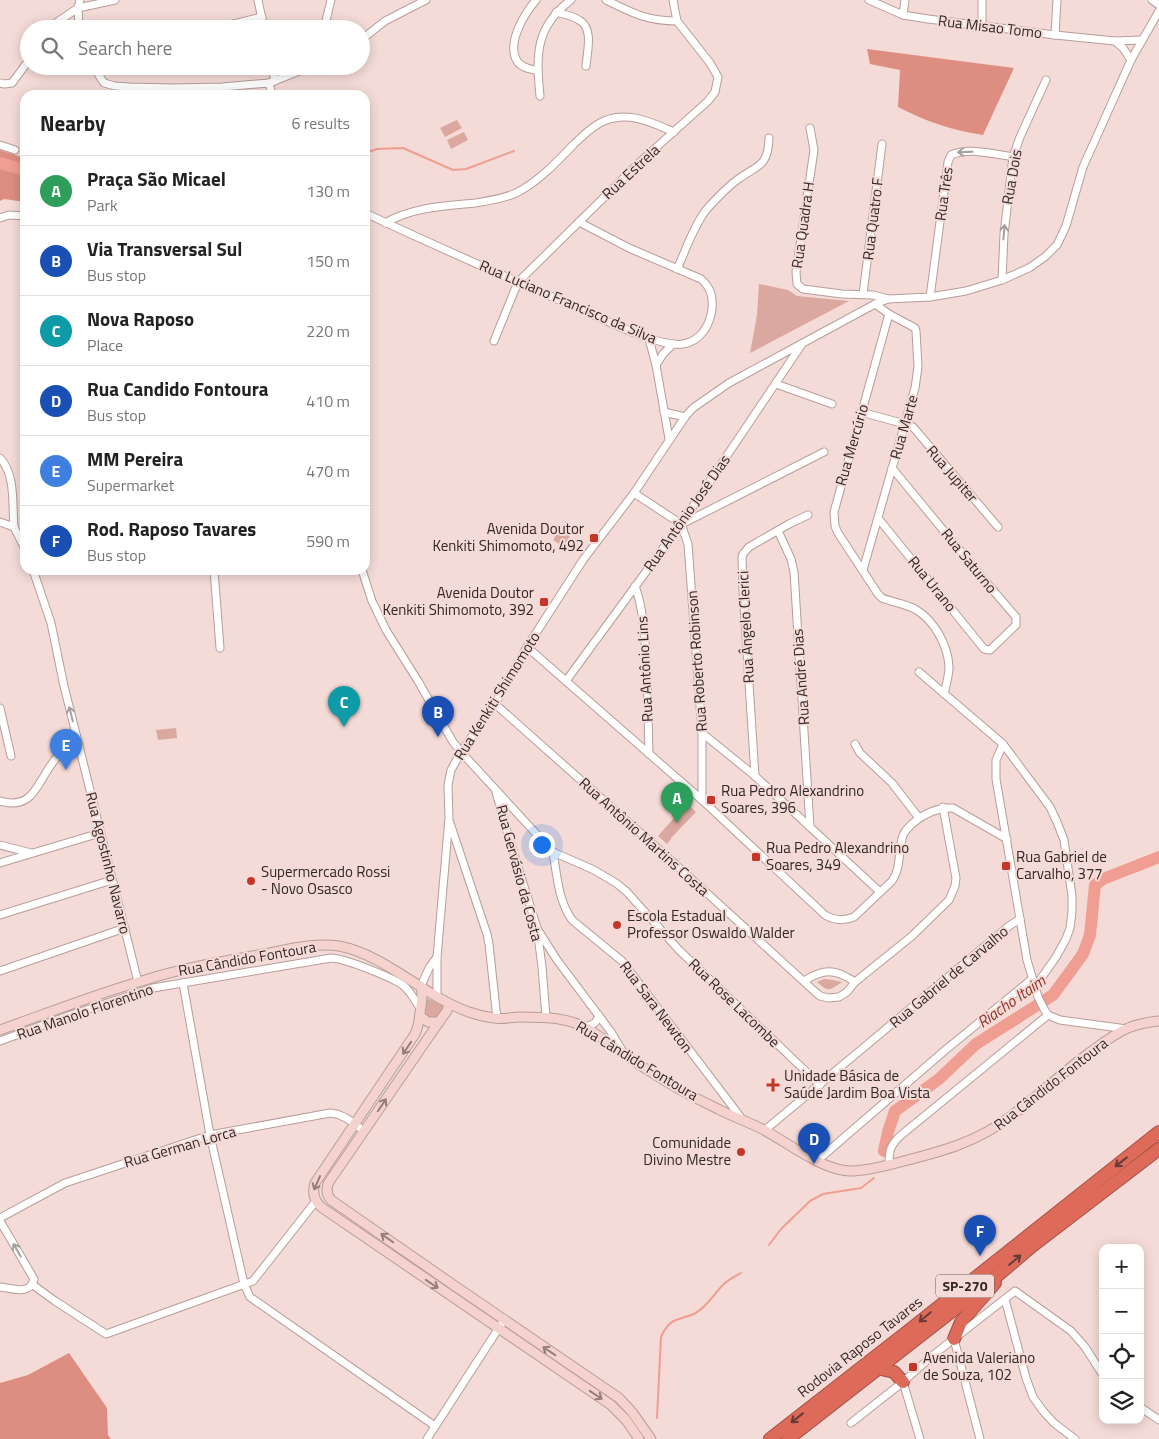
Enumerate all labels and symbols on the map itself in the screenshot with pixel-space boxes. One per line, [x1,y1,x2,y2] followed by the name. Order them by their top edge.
[937,9,1043,44] street label: Rua Misao Tomo
[596,138,665,205] street label: Rua Estrela
[957,147,974,157] one-way arrow
[995,147,1028,206] street label: Rua Dois
[928,165,959,222] street label: Rua Três
[856,176,889,261] street label: Rua Quatro F
[785,180,820,270] street label: Rua Quadra H
[999,224,1009,240] one-way arrow
[476,254,661,350] street label: Rua Luciano Francisco da Silva
[883,392,924,462] street label: Rua Marte
[829,401,874,488] street label: Rua Mercúrio
[921,440,984,507] street label: Rua Jupiter
[638,450,736,576] street label: Rua Antônio José Dias
[432,517,584,557] place label: Avenida Doutor Kenkiti Shimomoto, 492
[936,523,1003,598] street label: Rua Saturno
[588,532,600,544] marker: Avenida Doutor Kenkiti Shimomoto, 492
[903,551,962,617] street label: Rua Urano
[731,570,760,684] street label: Rua Ângelo Clerici
[382,581,534,621] place label: Avenida Doutor Kenkiti Shimomoto, 392
[680,590,713,732] street label: Rua Roberto Robinson
[538,596,550,608] marker: Avenida Doutor Kenkiti Shimomoto, 392
[630,615,659,723] street label: Rua Antônio Lins
[448,627,546,764] street label: Rua Kenkiti Shimomoto
[786,628,815,726] street label: Rua André Dias
[328,686,360,727] pin: C
[422,696,454,737] pin: B
[66,706,75,722] one-way arrow
[50,729,82,770] pin: E
[575,774,713,900] street label: Rua Antônio Martins Costa
[721,779,864,819] place label: Rua Pedro Alexandrino Soares, 396
[661,782,693,823] pin: A
[80,789,137,936] street label: Rua Agostinho Navarro
[705,794,717,806] marker: Rua Pedro Alexandrino Soares, 396
[490,802,549,944] street label: Rua Gervásio da Costa
[529,832,555,858] your location
[766,836,909,876] place label: Rua Pedro Alexandrino Soares, 349
[1016,845,1107,885] place label: Rua Gabriel de Carvalho, 377
[750,851,762,863] marker: Rua Pedro Alexandrino Soares, 349
[261,860,390,900] place label: Supermercado Rossi - Novo Osasco
[1000,860,1012,872] marker: Rua Gabriel de Carvalho, 377
[245,875,257,887] marker: Supermercado Rossi - Novo Osasco
[627,904,795,944] place label: Escola Estadual Professor Oswaldo Walder
[611,919,623,931] marker: Escola Estadual Professor Oswaldo Walder
[884,920,1013,1033] street label: Rua Gabriel de Carvalho
[176,935,318,982] street label: Rua Cândido Fontoura
[683,953,785,1053] street label: Rua Rose Lacombe
[614,956,699,1057] street label: Rua Sara Newton
[972,968,1051,1033] water label: Riacho Itaim
[13,977,156,1046] street label: Rua Manolo Florentino
[572,1015,703,1107] street label: Rua Cândido Fontoura
[989,1031,1113,1136] street label: Rua Cândido Fontoura
[402,1041,412,1055] one-way arrow
[784,1064,931,1104] place label: Unidade Básica de Saúde Jardim Boa Vista
[766,1078,780,1092] marker: Unidade Básica de Saúde Jardim Boa Vista
[377,1099,387,1113] one-way arrow
[121,1119,239,1173] street label: Rua German Lorca
[798,1123,830,1164] pin: D
[643,1131,731,1171] place label: Comunidade Divino Mestre
[735,1146,747,1158] marker: Comunidade Divino Mestre
[1114,1156,1127,1167] one-way arrow
[312,1175,321,1190] one-way arrow
[964,1215,996,1256] pin: F
[380,1233,394,1243] one-way arrow
[12,1243,22,1258] one-way arrow
[1009,1254,1022,1266] one-way arrow
[936,1274,994,1298] road number: SP-270
[425,1279,439,1289] one-way arrow
[792,1290,927,1403] street label: Rodovia Raposo Tavares
[919,1312,932,1323] one-way arrow
[542,1346,556,1356] one-way arrow
[923,1346,1035,1386] place label: Avenida Valeriano de Souza, 102
[907,1361,919,1373] marker: Avenida Valeriano de Souza, 102
[588,1390,602,1400] one-way arrow
[791,1412,804,1423] one-way arrow

